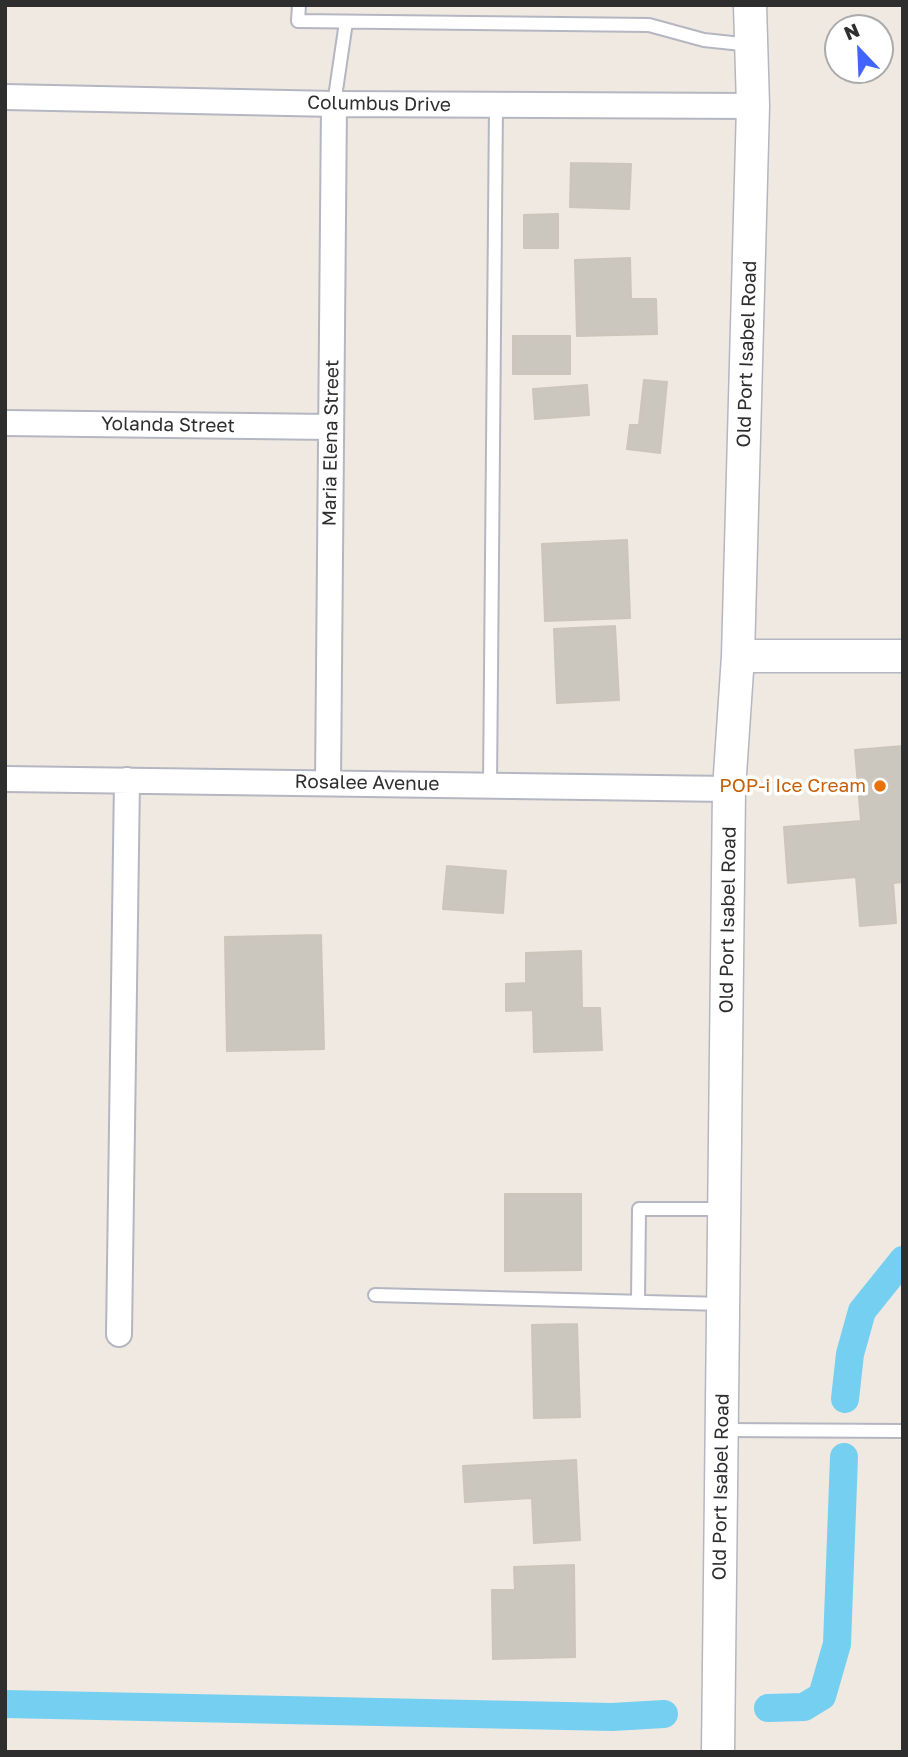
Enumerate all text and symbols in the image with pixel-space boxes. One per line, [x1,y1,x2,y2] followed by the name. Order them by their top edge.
[824,14,894,84] north arrow
[840,18,863,44] text: N
[307,91,451,117] street label: Columbus Drive
[732,260,762,448] street label: Old Port Isabel Road
[318,359,344,527] street label: Maria Elena Street
[101,412,235,438] street label: Yolanda Street
[294,770,440,796] street label: Rosalee Avenue
[719,775,866,797] place label: POP-i Ice Cream
[872,778,888,794] marker: POP-i Ice Cream
[715,826,741,1014] street label: Old Port Isabel Road
[708,1393,734,1581] street label: Old Port Isabel Road

